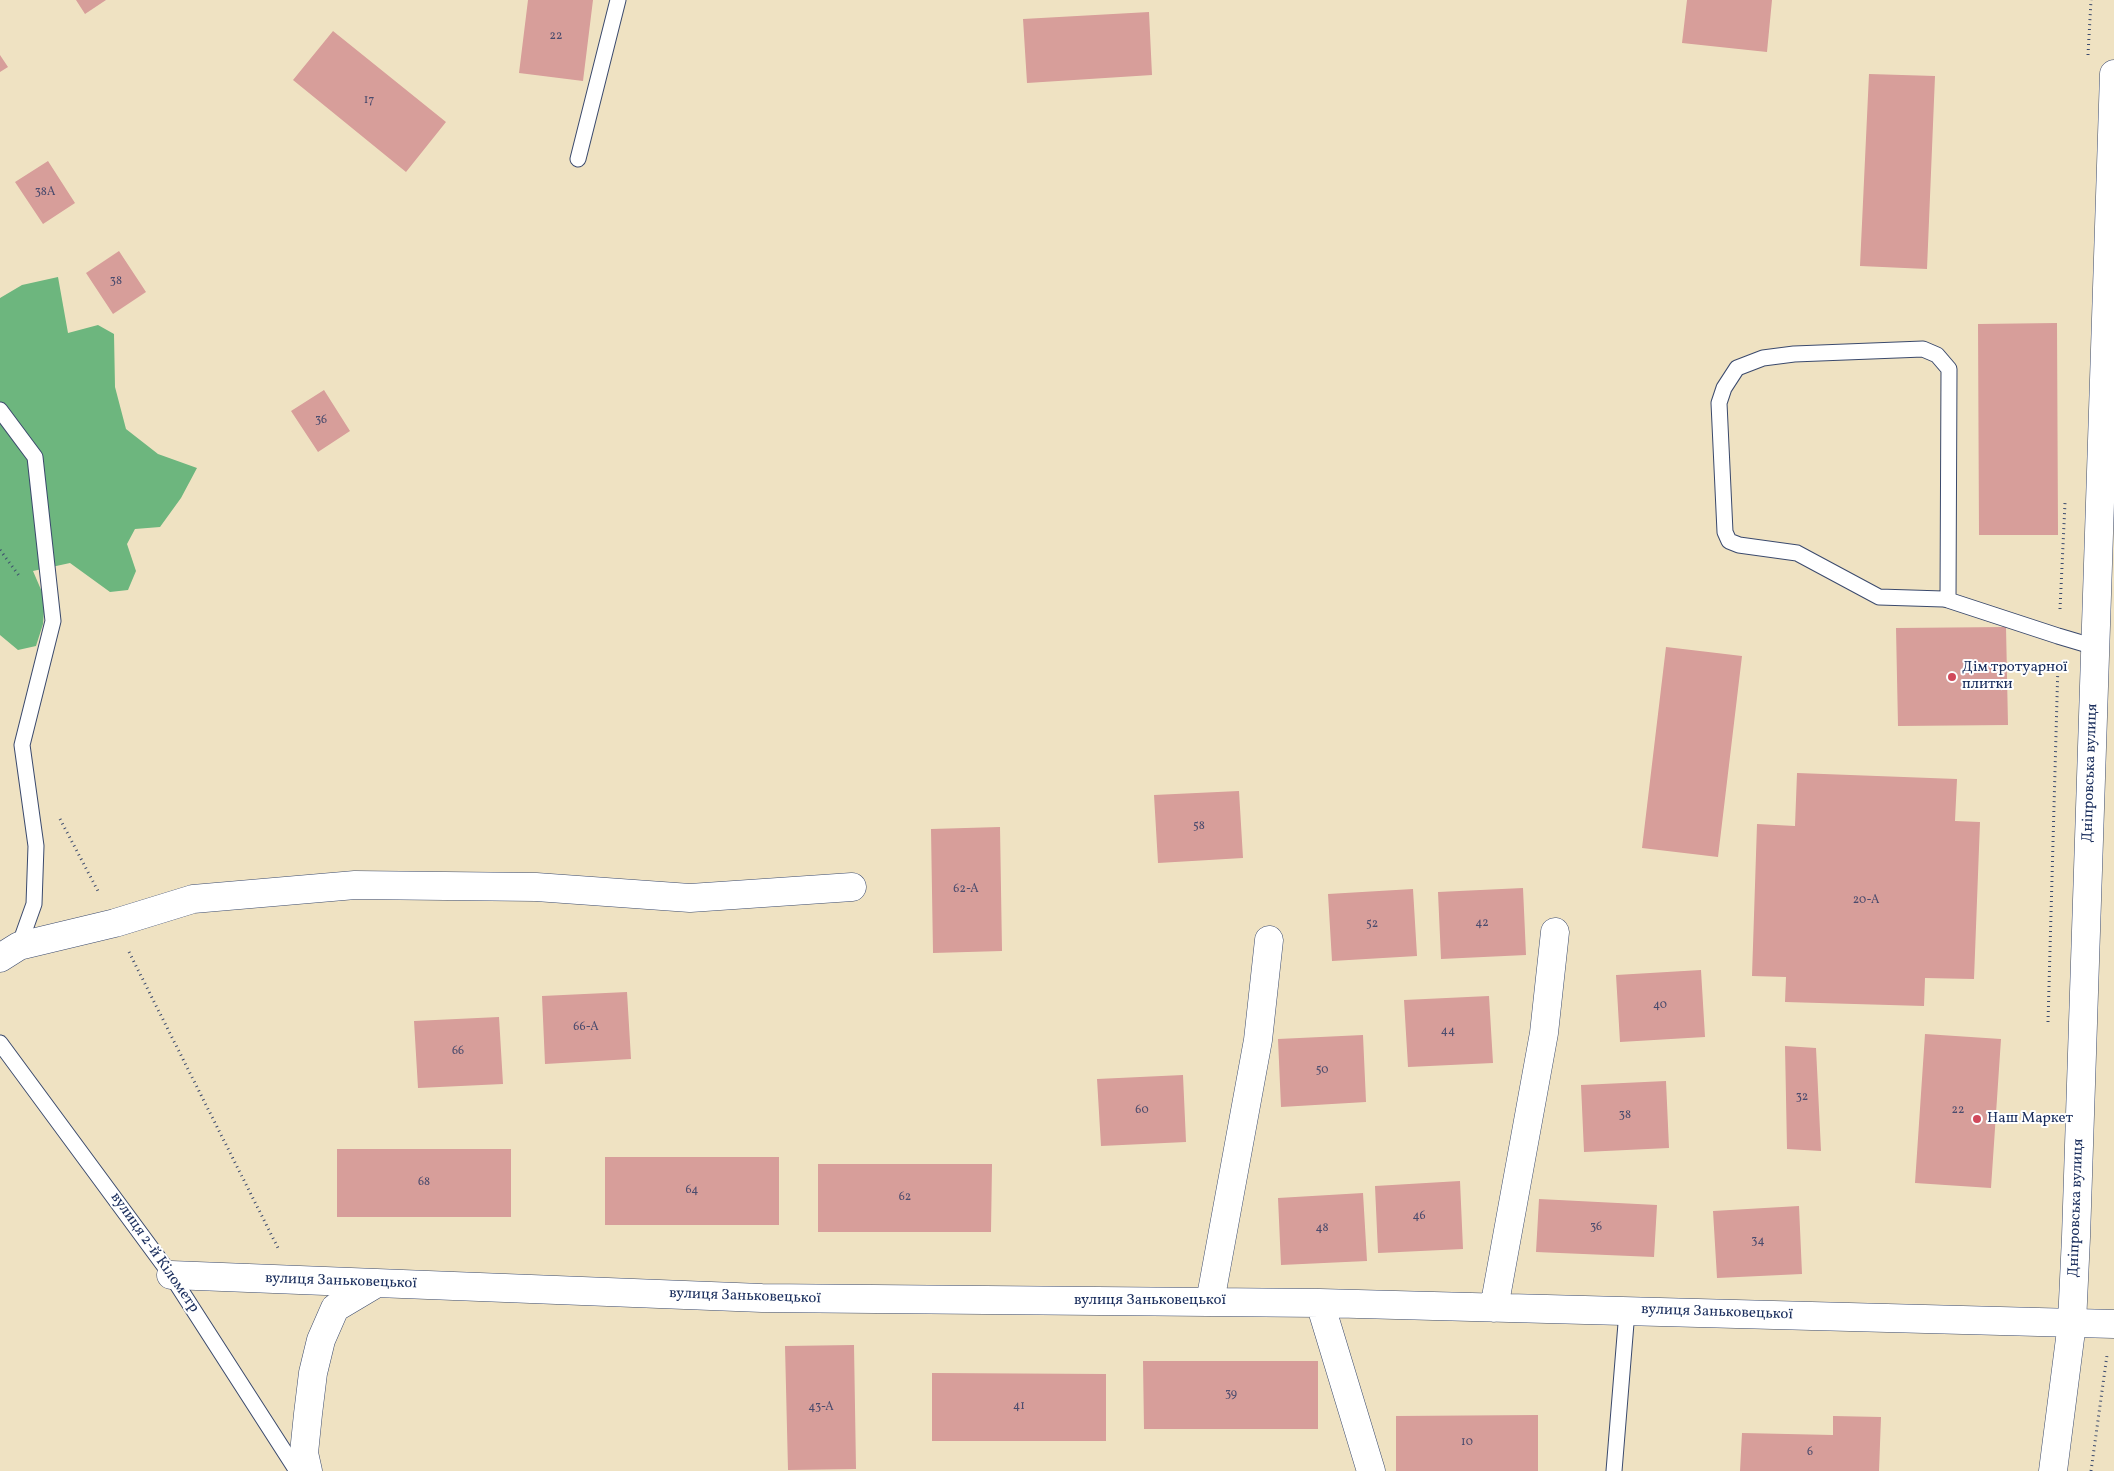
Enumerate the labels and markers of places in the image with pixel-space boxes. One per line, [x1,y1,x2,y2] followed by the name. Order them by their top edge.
[1962,659,2068,694] place label: Дім тротуарної плитки
[1946,671,1958,683] marker: Дім тротуарної плитки
[1987,1110,2073,1128] place label: Наш Маркет
[1971,1113,1983,1125] marker: Наш Маркет

